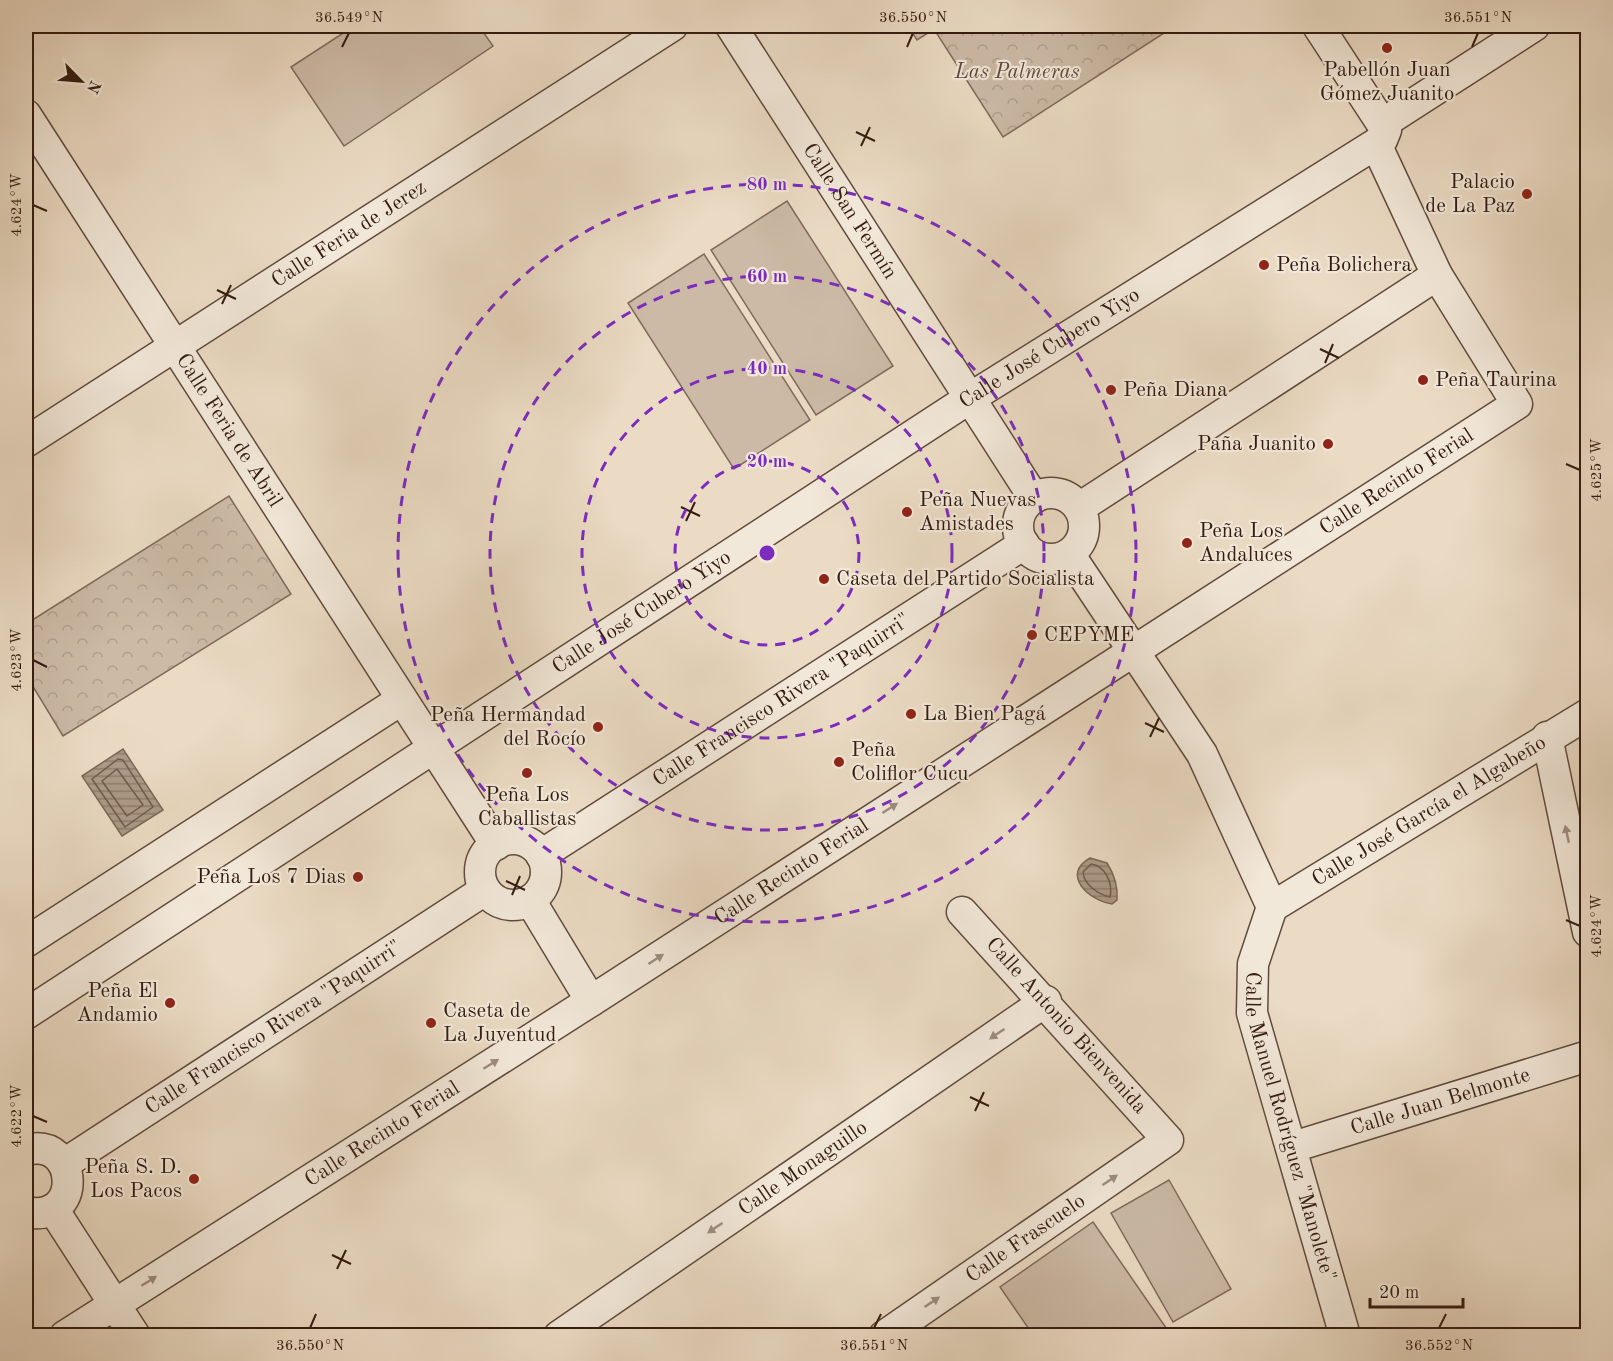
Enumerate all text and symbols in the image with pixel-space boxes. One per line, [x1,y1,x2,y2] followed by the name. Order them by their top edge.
[315,11,383,26] text: 36.549°N
[879,11,947,26] text: 36.550°N
[1444,11,1512,26] text: 36.551°N
[1380,41,1394,55] marker: Pabellón Juan Gómez Juanito
[51,51,111,111] north arrow
[1320,60,1454,105] place label: Pabellón Juan Gómez Juanito
[953,62,1080,83] park label: Las Palmeras
[83,78,103,96] text: N
[799,140,901,283] street label: Calle San Fermín
[1425,172,1515,217] place label: Palacio de La Paz
[10,173,25,237] text: 4.624°W
[747,176,787,194] text: 80 m
[268,177,430,291] street label: Calle Feria de Jerez
[1520,187,1534,201] marker: Palacio de La Paz
[1276,255,1412,276] place label: Peña Bolichera
[1257,258,1271,272] marker: Peña Bolichera
[747,268,787,286] text: 60 m
[955,284,1143,413] street label: Calle José Cubero Yiyo
[172,350,286,511] street label: Calle Feria de Abril
[747,360,787,378] text: 40 m
[1435,370,1557,391] place label: Peña Taurina
[1416,373,1430,387] marker: Peña Taurina
[1123,380,1228,401] place label: Peña Diana
[1104,383,1118,397] marker: Peña Diana
[1316,424,1478,539] street label: Calle Recinto Ferial
[1197,434,1316,455] place label: Paña Juanito
[1321,437,1335,451] marker: Paña Juanito
[1590,438,1605,502] text: 4.625°W
[747,453,787,471] text: 20 m
[919,490,1036,535] place label: Peña Nuevas Amistades
[900,505,914,519] marker: Peña Nuevas Amistades
[1199,521,1293,566] place label: Peña Los Andaluces
[1180,536,1194,550] marker: Peña Los Andaluces
[757,543,777,563] centre of rings
[548,547,735,678] street label: Calle José Cubero Yiyo
[836,569,1094,590] place label: Caseta del Partido Socialista
[817,572,831,586] marker: Caseta del Partido Socialista
[649,610,914,791] street label: Calle Francisco Rivera "Paquirri"
[1044,625,1134,646] place label: CEPYME
[10,628,25,692] text: 4.623°W
[1025,628,1039,642] marker: CEPYME
[923,704,1046,725] place label: La Bien Pagá
[430,705,586,750] place label: Peña Hermandad del Rocío
[904,707,918,721] marker: La Bien Pagá
[591,720,605,734] marker: Peña Hermandad del Rocío
[1308,732,1550,890] street label: Calle José García el Algabeño
[851,740,969,785] place label: Peña Coliflor Cucu
[832,755,846,769] marker: Peña Coliflor Cucu
[520,766,534,780] marker: Peña Los Caballistas
[478,785,576,830] place label: Peña Los Caballistas
[882,803,898,814] one-way arrow
[711,814,872,929] street label: Calle Recinto Ferial
[1562,824,1571,843] one-way arrow
[196,867,346,888] place label: Peña Los 7 Dias
[351,870,365,884] marker: Peña Los 7 Dias
[1590,894,1605,958] text: 4.624°W
[982,934,1150,1118] street label: Calle Antonio Bienvenida
[142,937,406,1119] street label: Calle Francisco Rivera "Paquirri"
[648,954,664,965] one-way arrow
[1241,971,1339,1283] street label: Calle Manuel Rodríguez "Manolete"
[77,981,158,1026] place label: Peña El Andamio
[163,996,177,1010] marker: Peña El Andamio
[443,1001,557,1046] place label: Caseta de La Juventud
[424,1016,438,1030] marker: Caseta de La Juventud
[990,1028,1006,1040] one-way arrow
[483,1059,500,1070] one-way arrow
[1348,1064,1533,1139] street label: Calle Juan Belmonte
[301,1077,463,1191] street label: Calle Recinto Ferial
[10,1084,25,1148] text: 4.622°W
[735,1117,871,1220] street label: Calle Monaguillo
[85,1157,182,1202] place label: Peña S. D. Los Pacos
[187,1172,201,1186] marker: Peña S. D. Los Pacos
[1102,1175,1118,1186] one-way arrow
[962,1190,1089,1287] street label: Calle Frascuelo
[708,1222,724,1234] one-way arrow
[1370,1271,1463,1309] scale bar
[141,1276,158,1287] one-way arrow
[1379,1284,1419,1302] text: 20 m
[923,1296,939,1308] one-way arrow
[276,1339,344,1354] text: 36.550°N
[840,1339,908,1354] text: 36.551°N
[1405,1339,1473,1354] text: 36.552°N

